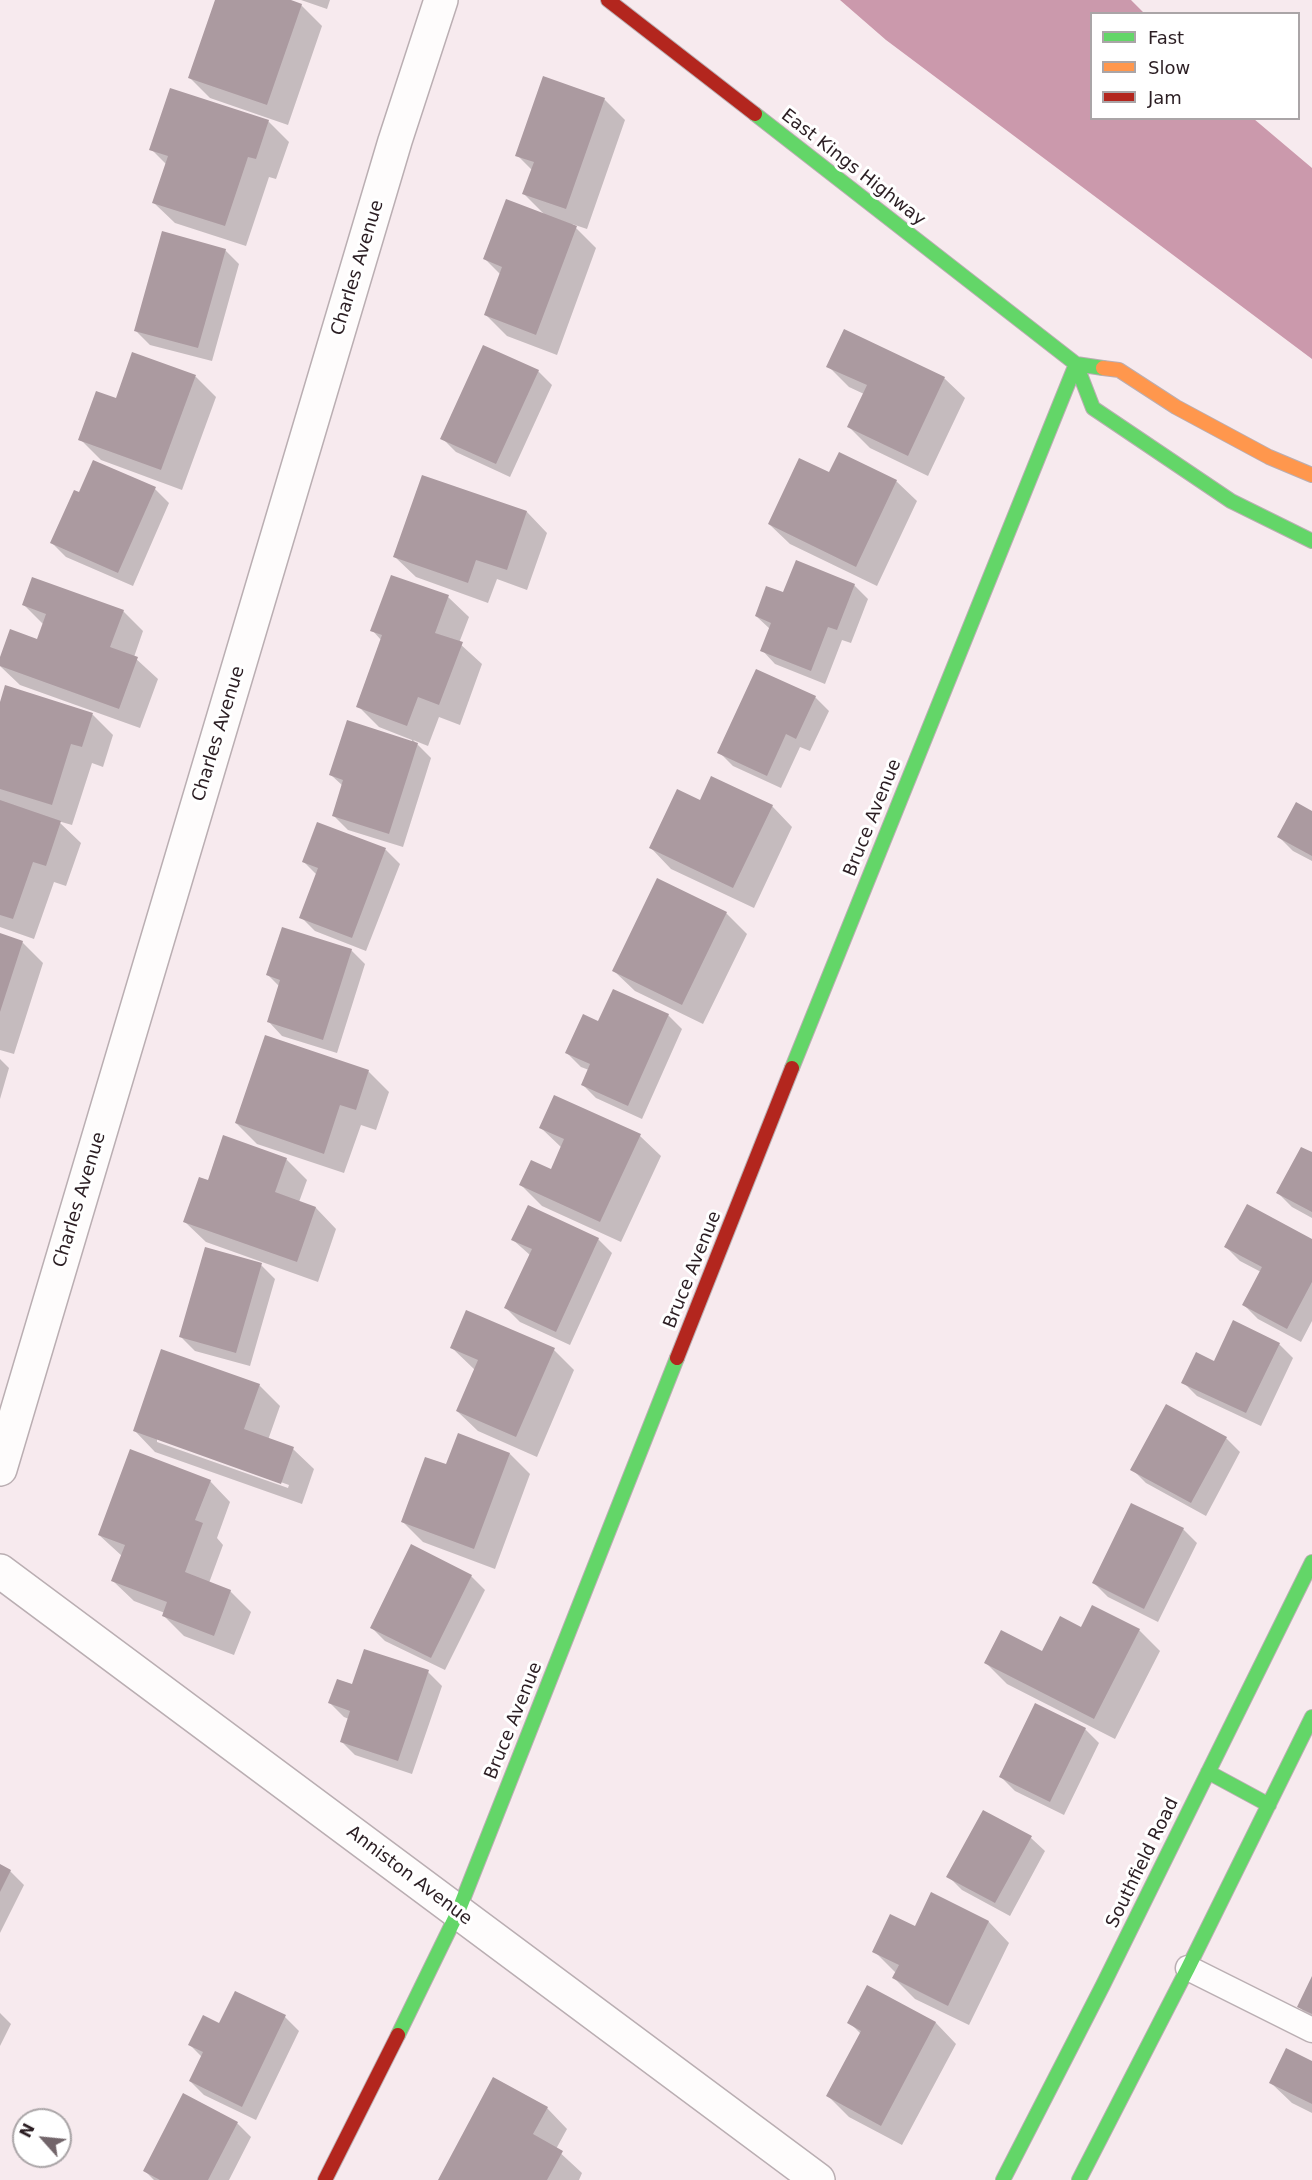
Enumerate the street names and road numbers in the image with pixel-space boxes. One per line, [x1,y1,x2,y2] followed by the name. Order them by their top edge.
[777,105,929,231] street label: East Kings Highway
[327,198,389,338] street label: Charles Avenue
[188,664,250,804] street label: Charles Avenue
[840,756,906,880] street label: Bruce Avenue
[49,1130,111,1270] street label: Charles Avenue
[660,1208,726,1332] street label: Bruce Avenue
[481,1659,547,1783] street label: Bruce Avenue
[1102,1794,1184,1932] street label: Southfield Road
[342,1822,476,1930] street label: Anniston Avenue

